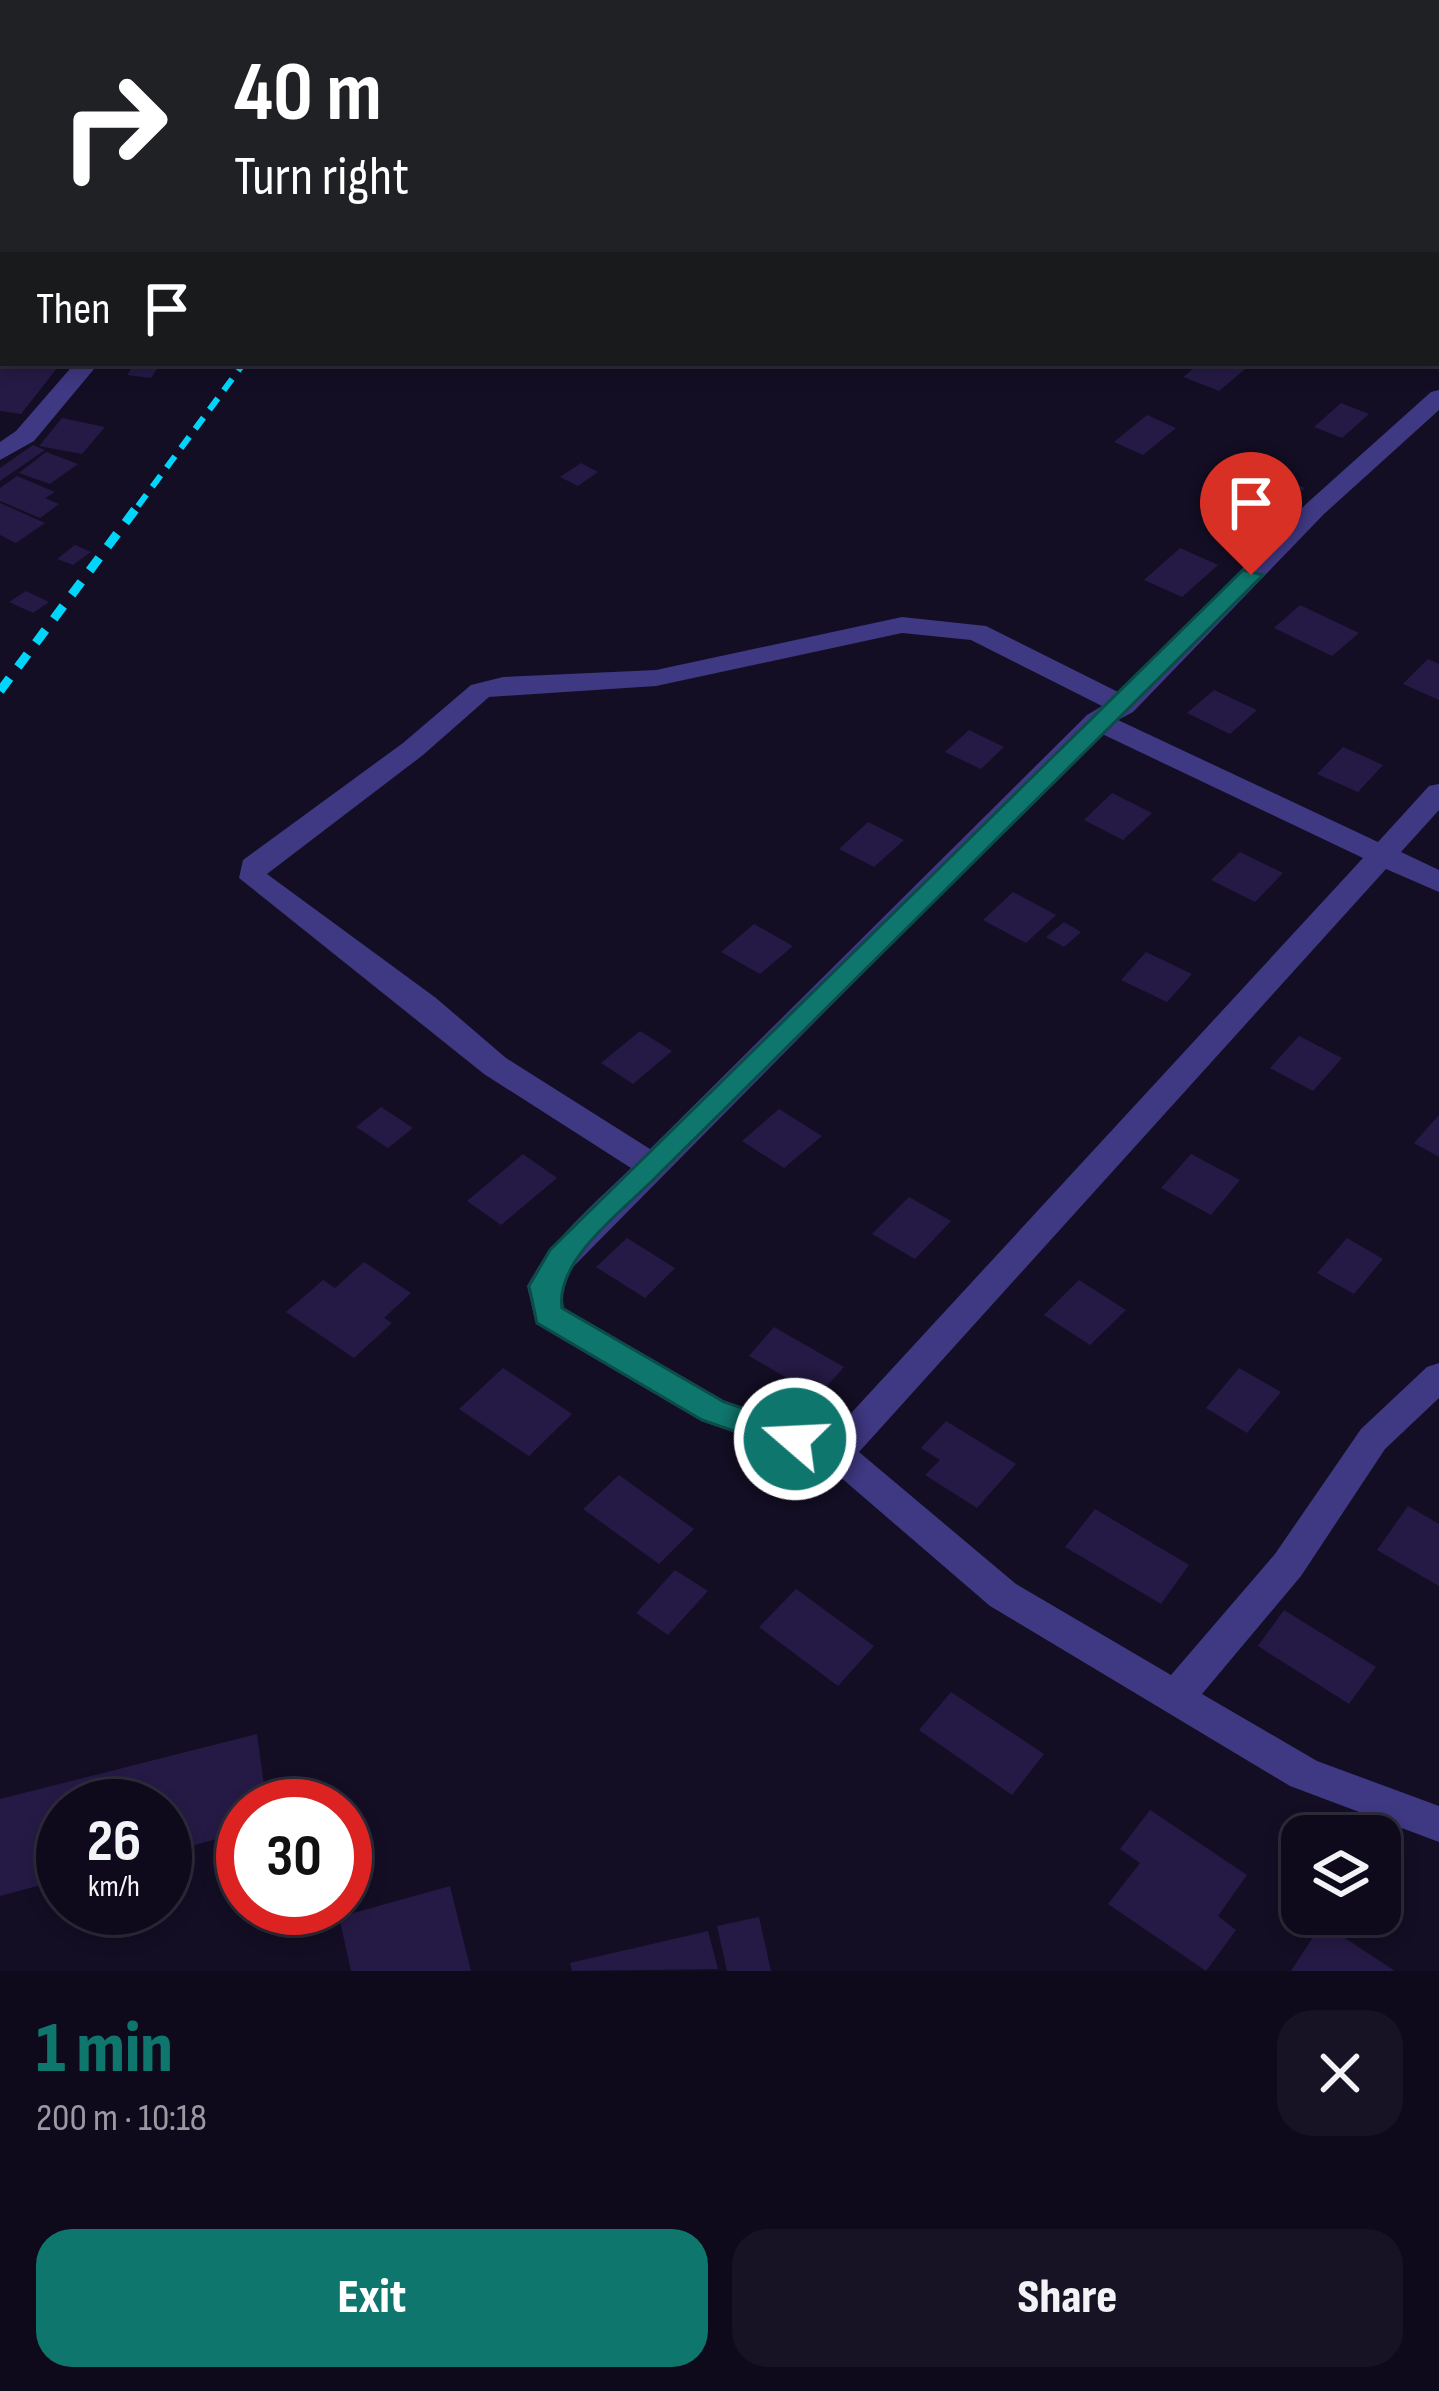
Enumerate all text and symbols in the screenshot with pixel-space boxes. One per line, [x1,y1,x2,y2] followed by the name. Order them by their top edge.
[234,43,382,144] text: 40 m
[36,48,192,204] icon: right
[234,145,409,210] text: Turn right
[134,276,200,342] icon: arrive
[36,282,110,337] text: Then
[1200,452,1302,575] pin
[1218,470,1284,536] icon: arrive
[732,1376,858,1502] position arrow
[216,1779,372,1935] speed limit sign: 30
[87,1806,141,1878] text: 26
[1281,1815,1401,1935] map controls
[1281,1815,1401,1935] button: layers
[88,1869,140,1905] text: km/h
[36,2006,173,2093] text: 1 min
[1277,2010,1403,2136] button: close
[36,2095,207,2142] text: 200 m · 10:18
[36,2229,708,2367] button: Exit
[732,2229,1403,2367] button: Share

